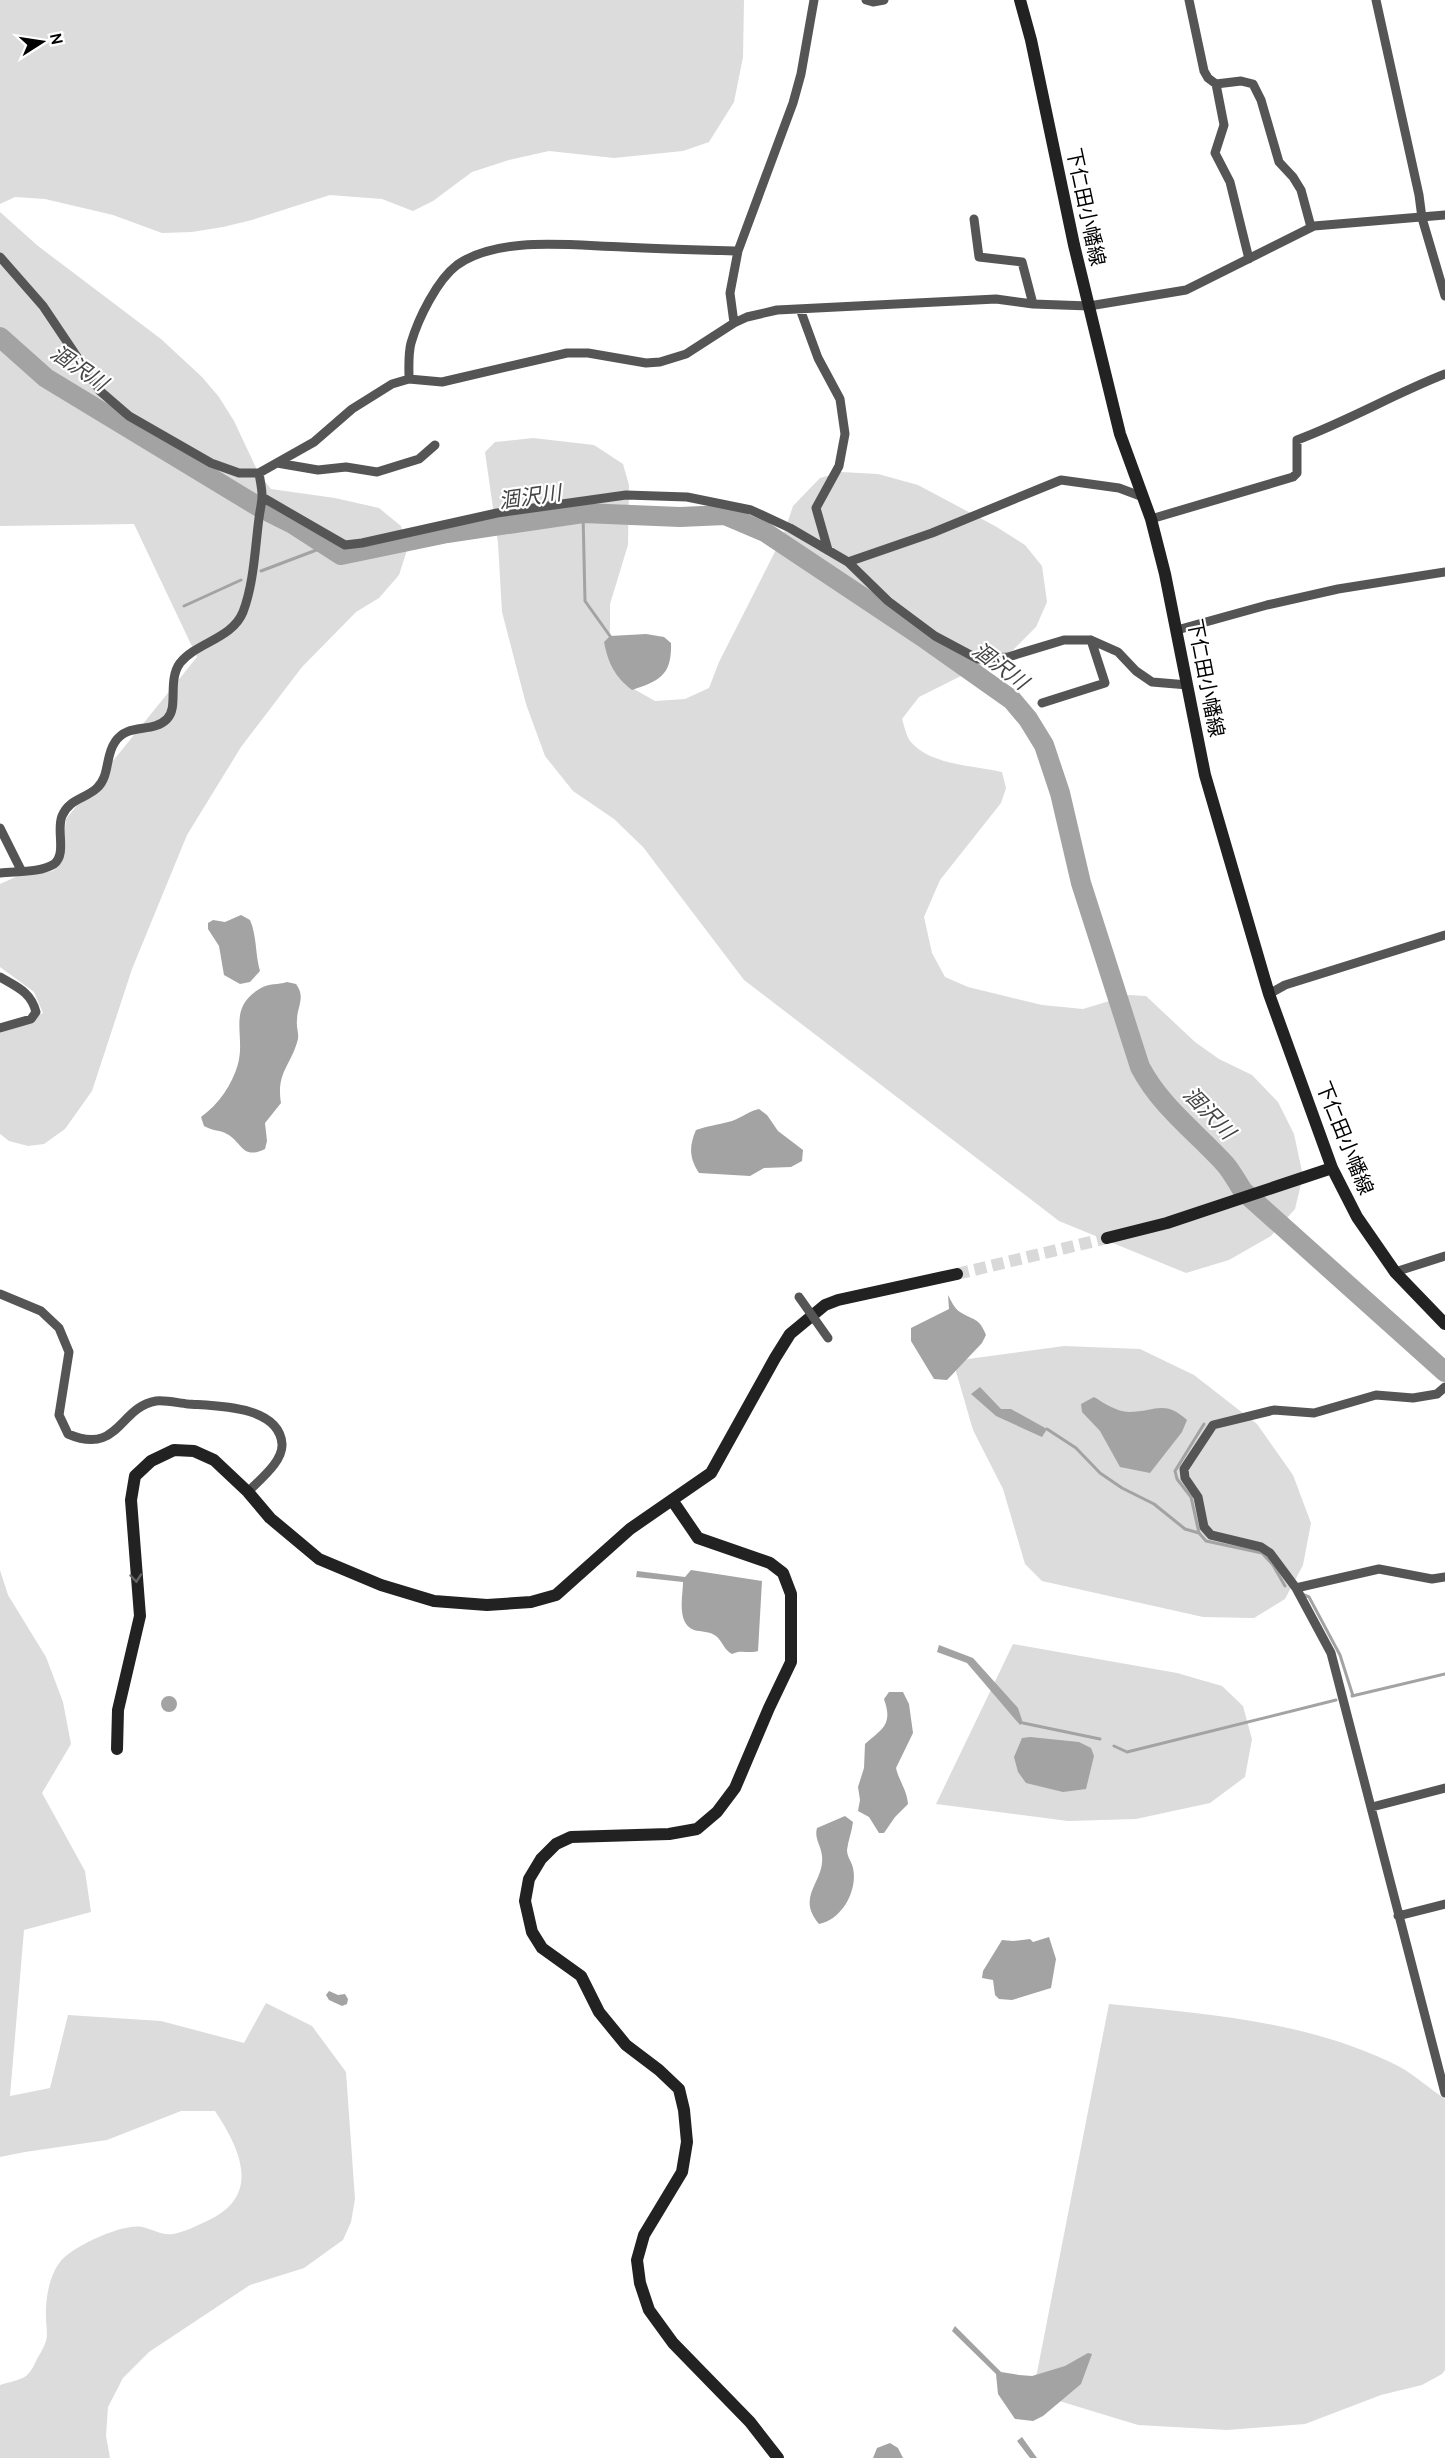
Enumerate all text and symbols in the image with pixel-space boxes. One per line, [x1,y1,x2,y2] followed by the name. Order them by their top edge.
[12,12,72,72] north arrow
[46,31,67,46] text: N
[1062,146,1110,268] street label: 下仁田小幡線
[46,340,114,397] water label: 涸沢川
[497,479,565,513] water label: 涸沢川
[1183,617,1229,739] street label: 下仁田小幡線
[968,637,1035,696] water label: 涸沢川
[1311,1078,1379,1198] street label: 下仁田小幡線
[1178,1081,1242,1145] water label: 涸沢川
[129,1573,142,1582] one-way arrow

